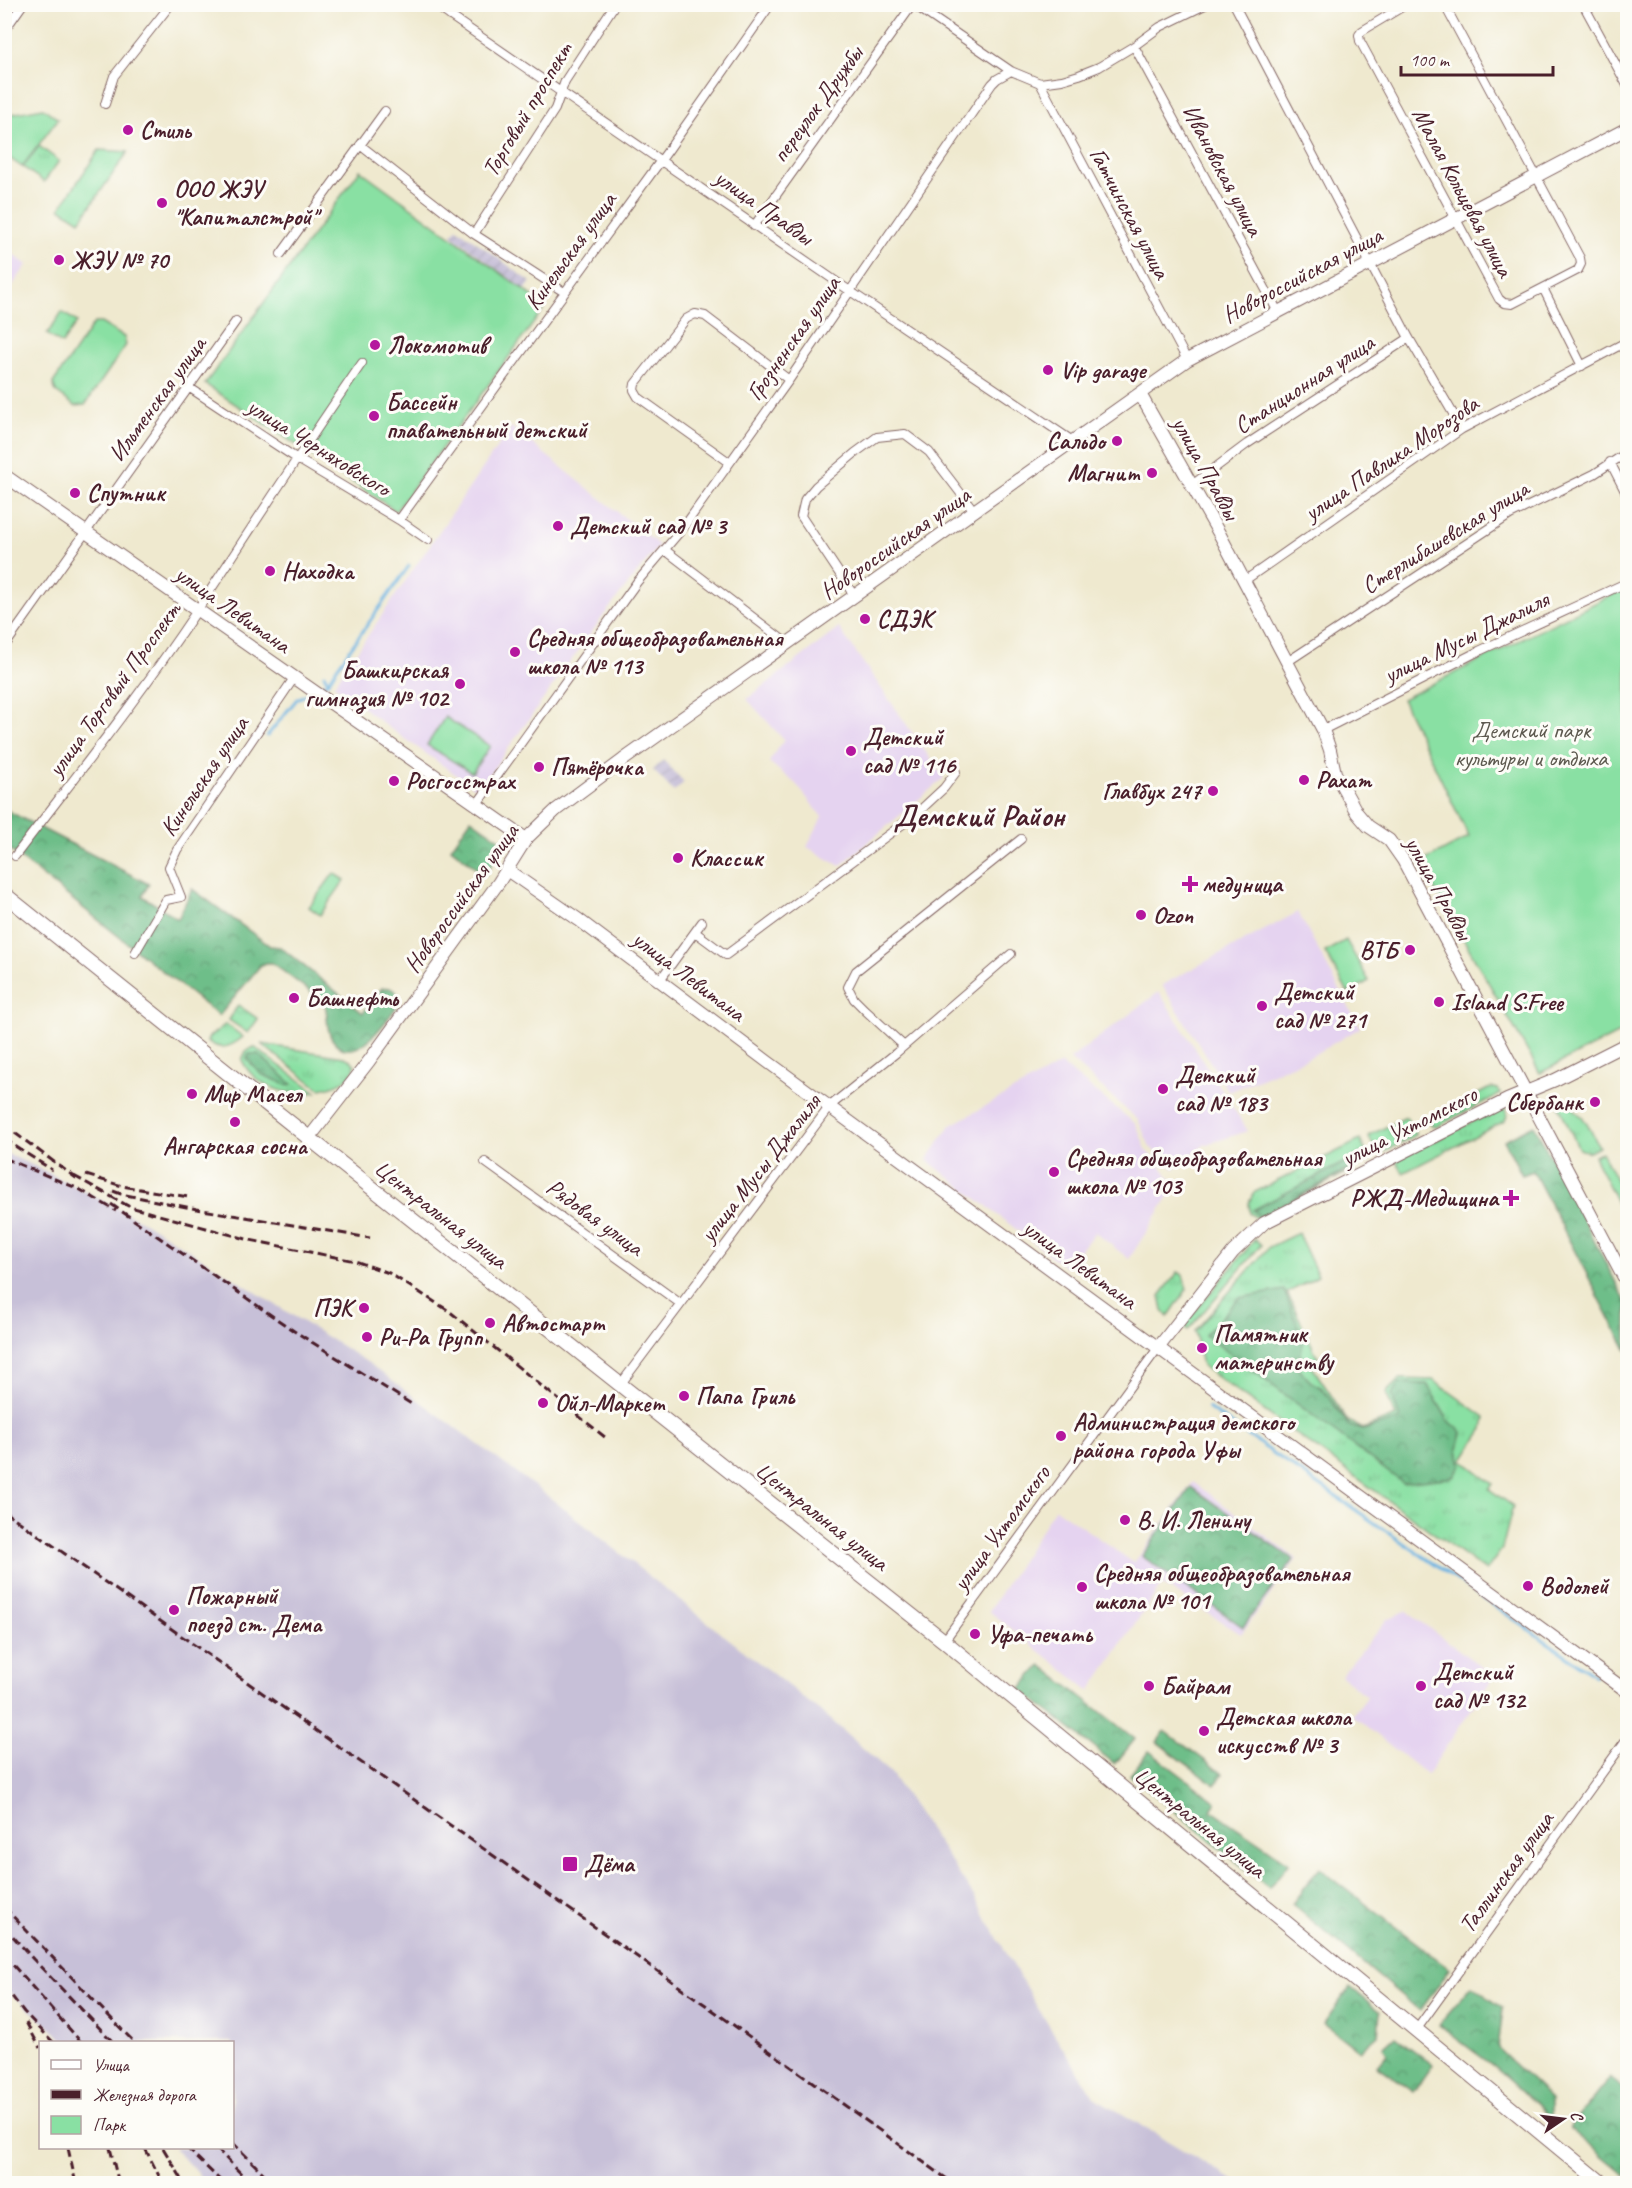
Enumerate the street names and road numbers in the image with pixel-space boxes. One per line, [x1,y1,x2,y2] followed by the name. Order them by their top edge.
[475,36,579,182] street label: Торговый проспект
[765,38,871,168] street label: переулок Дружбы
[1176,99,1271,242] street label: Ивановская улица
[1406,102,1521,283] street label: Малая Кольцевая улица
[1083,142,1178,285] street label: Гатчинская улица
[707,161,821,253] street label: улица Правды
[517,185,624,316] street label: Кинельская улица
[1217,220,1388,330] street label: Новороссийская улица
[739,269,848,406] street label: Грозненская улица
[1228,327,1381,440] street label: Станционная улица
[102,329,214,467] street label: Ильменская улица
[1297,388,1486,529] street label: улица Павлика Морозова
[240,390,398,504] street label: улица Черняховского
[1164,409,1248,527] street label: улица Правды
[1356,472,1536,600] street label: Стерлибашевская улица
[814,479,977,606] street label: Новороссийская улица
[168,557,298,661] street label: улица Левитана
[1377,583,1555,691] street label: улица Мусы Джалиля
[39,595,188,784] street label: улица Торговый Проспект
[153,709,256,842] street label: Кинельская улица
[397,817,526,978] street label: Новороссийская улица
[1397,829,1481,947] street label: улица Правды
[625,923,753,1029] street label: улица Левитана
[1334,1078,1483,1174] street label: улица Ухтомского
[692,1087,828,1250] street label: улица Мусы Джалиля
[368,1153,515,1276] street label: Центральная улица
[541,1172,651,1263] street label: Рядовая улица
[1015,1211,1144,1316] street label: улица Левитана
[749,1455,896,1578] street label: Центральная улица
[944,1458,1058,1598] street label: улица Ухтомского
[1128,1760,1273,1885] street label: Центральная улица
[1452,1804,1561,1939] street label: Таллинская улица

